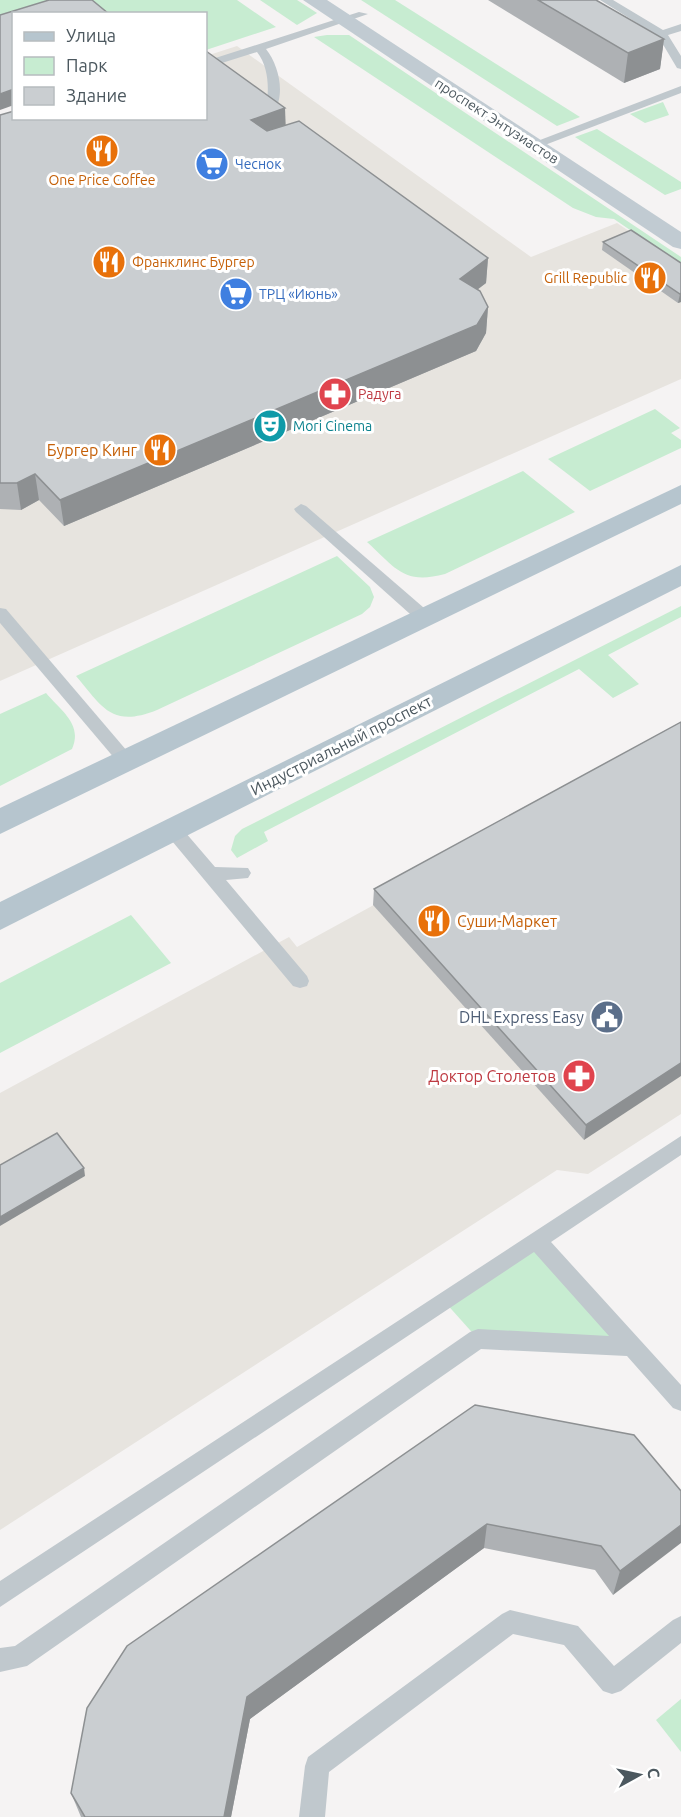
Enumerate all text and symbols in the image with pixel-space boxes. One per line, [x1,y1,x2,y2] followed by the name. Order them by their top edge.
[12,12,207,120] legend
[66,25,116,45] text: Улица
[66,55,107,75] text: Парк
[432,75,562,167] street label: проспект Энтузиастов
[66,85,127,105] text: Здание
[84,133,120,169] restaurant icon: One Price Coffee
[194,146,230,182] supermarket icon: Чеснок
[235,156,281,172] place label: Чеснок
[48,172,156,188] place label: One Price Coffee
[91,244,127,280] restaurant icon: Франклинс Бургер
[132,254,255,270] place label: Франклинс Бургер
[632,260,668,296] restaurant icon: Grill Republic
[544,270,627,286] place label: Grill Republic
[218,276,254,312] supermarket icon: ТРЦ «Июнь»
[259,286,338,302] place label: ТРЦ «Июнь»
[317,376,353,412] pharmacy icon: Радуга
[358,386,402,402] place label: Радуга
[252,408,288,444] theatre icon: Mori Cinema
[293,418,372,434] place label: Mori Cinema
[142,432,178,468] restaurant icon: Бургер Кинг
[47,441,138,459] place label: Бургер Кинг
[247,691,435,799] street label: Индустриальный проспект
[416,903,452,939] restaurant icon: Суши-Маркет
[457,912,557,930] place label: Суши-Маркет
[589,999,625,1035] public building icon: DHL Express Easy
[459,1008,584,1026] place label: DHL Express Easy
[561,1058,597,1094] pharmacy icon: Доктор Столетов
[428,1067,556,1085] place label: Доктор Столетов
[609,1745,669,1805] north arrow
[644,1767,663,1779] text: С

